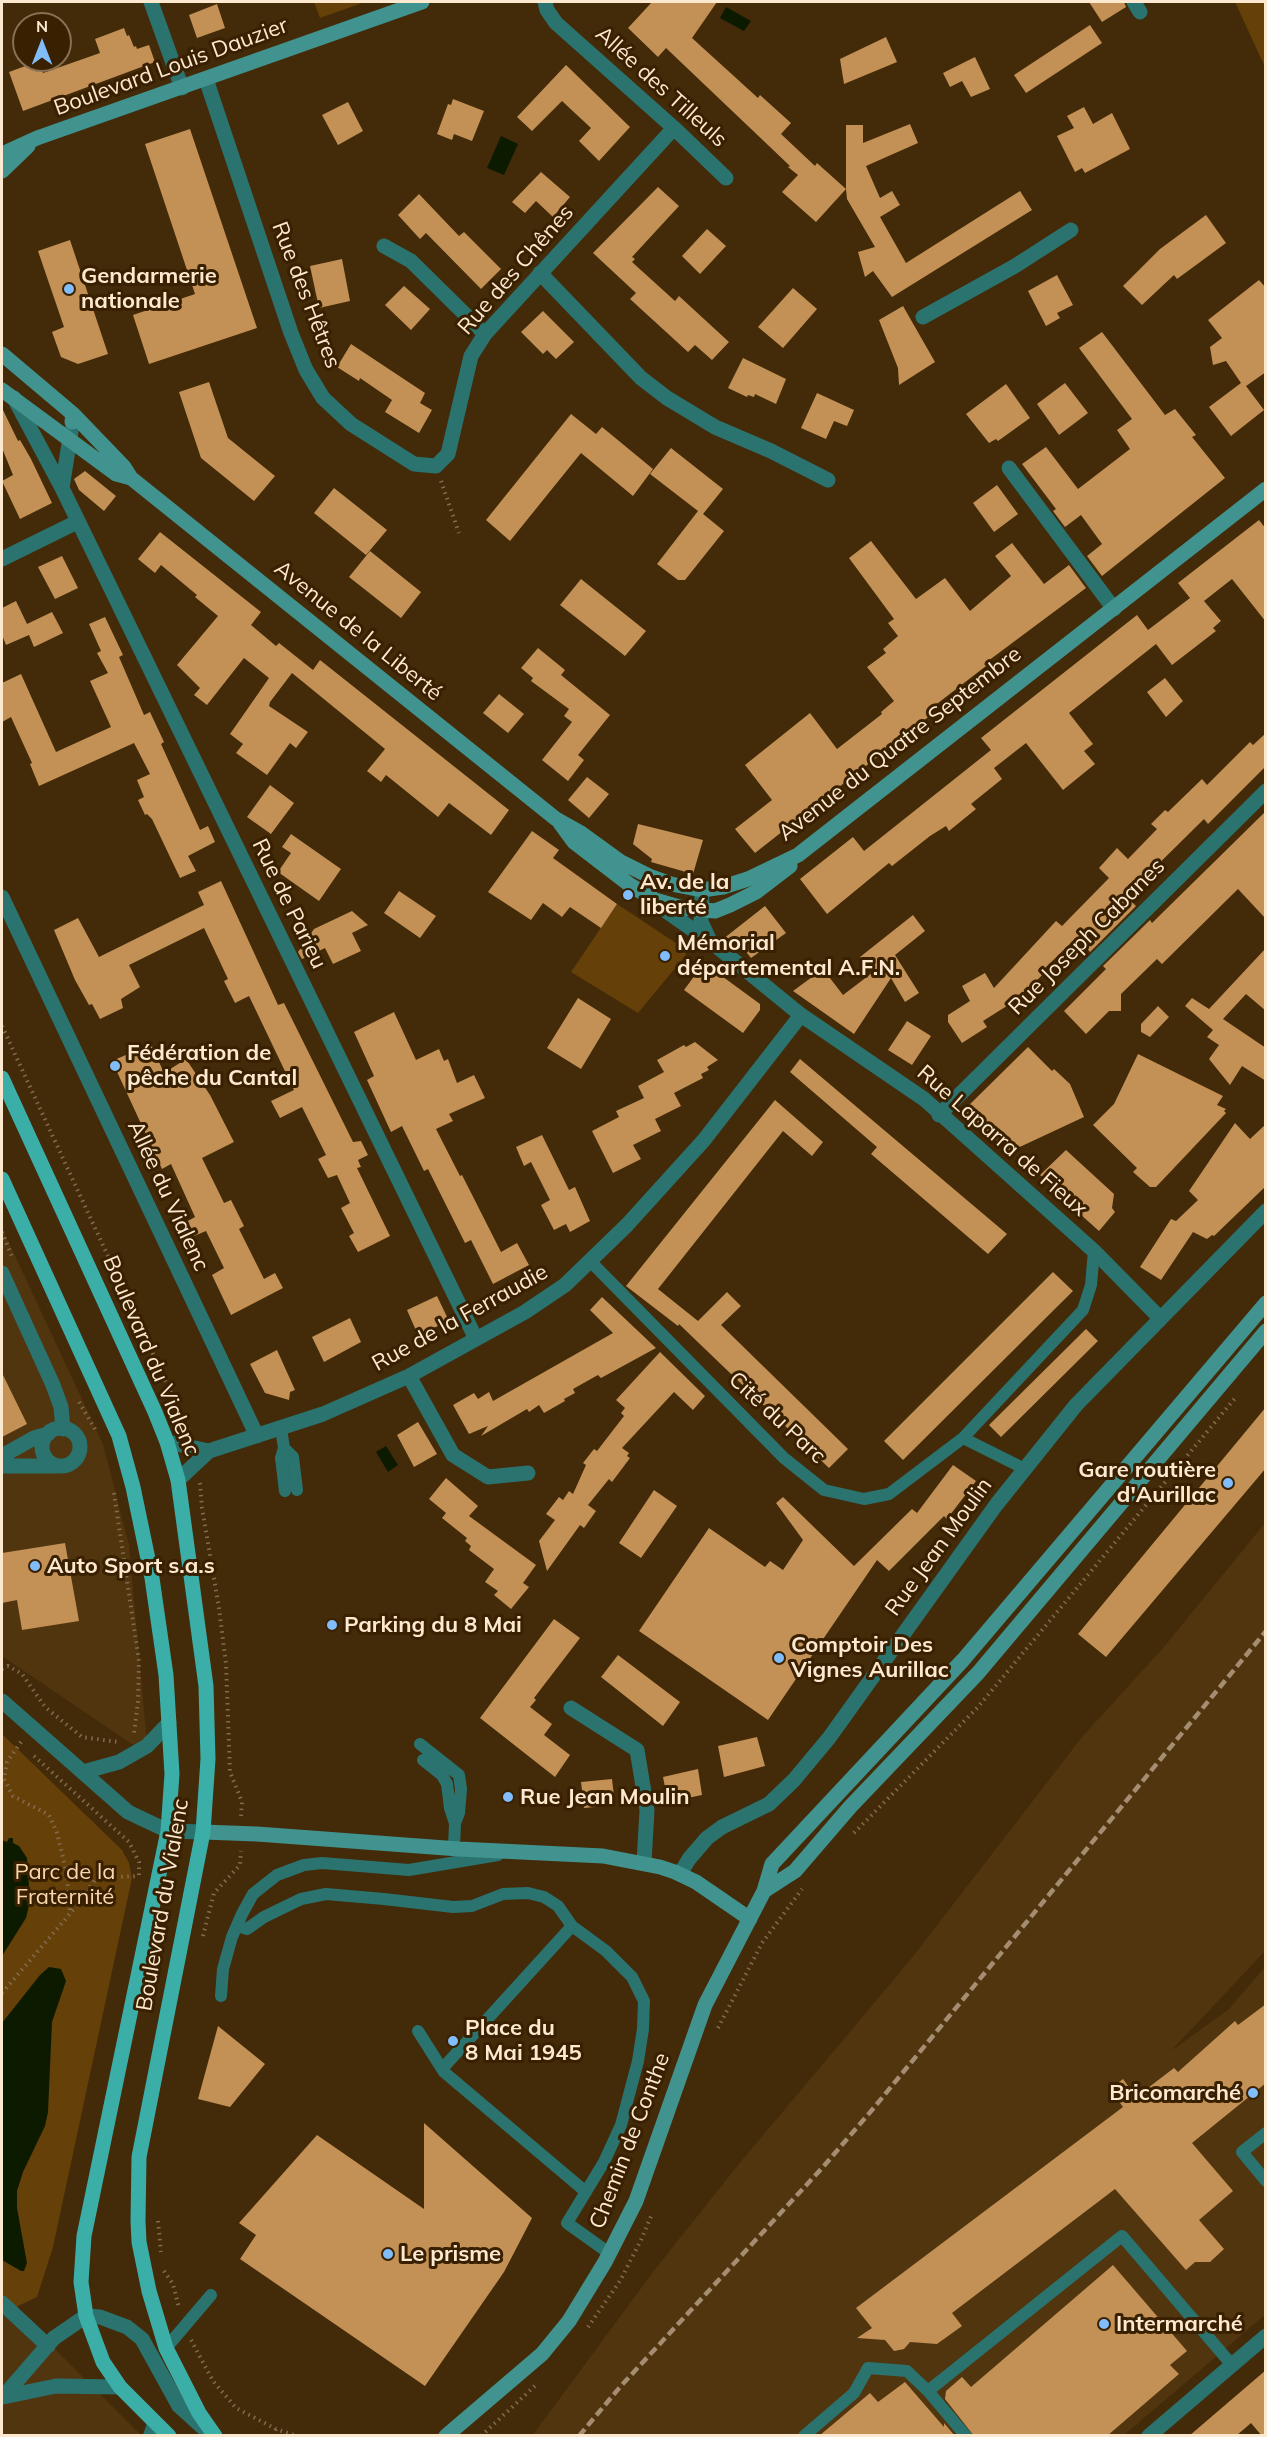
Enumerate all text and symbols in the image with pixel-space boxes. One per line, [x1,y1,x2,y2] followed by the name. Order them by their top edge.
[12,12,72,72] north arrow
[51,12,291,122] street label: Boulevard Louis Dauzier
[36,16,48,36] text: N
[590,21,732,153] street label: Allée des Tilleuls
[453,200,579,340] street label: Rue des Chênes
[266,218,346,372] street label: Rue des Hêtres
[81,263,217,314] place label: Gendarmerie nationale
[62,282,76,296] marker: Gendarmerie nationale
[269,555,447,707] street label: Avenue de la Liberté
[773,641,1027,847] street label: Avenue du Quatre Septembre
[246,835,332,973] street label: Rue de Parieu
[1003,853,1171,1021] street label: Rue Joseph Cabanes
[640,869,729,920] place label: Av. de la liberté
[621,888,635,902] marker: Av. de la liberté
[677,930,900,981] place label: Mémorial départemental A.F.N.
[658,949,672,963] marker: Mémorial départemental A.F.N.
[127,1040,297,1092] place label: Fédération de pêche du Cantal
[108,1059,122,1073] marker: Fédération de pêche du Cantal
[911,1060,1093,1222] street label: Rue Laparra de Fieux
[122,1117,214,1275] street label: Allée du Vialenc
[97,1252,205,1460] street label: Boulevard du Vialenc
[368,1259,552,1377] street label: Rue de la Ferraudie
[723,1366,831,1470] street label: Cité du Parc
[1078,1457,1216,1508] place label: Gare routière d'Aurillac
[880,1473,998,1621] street label: Rue Jean Moulin
[1221,1476,1235,1490] marker: Gare routière d'Aurillac
[47,1553,215,1579] place label: Auto Sport s.a.s
[28,1559,42,1573] marker: Auto Sport s.a.s
[344,1612,522,1638] place label: Parking du 8 Mai
[325,1618,339,1632] marker: Parking du 8 Mai
[791,1632,949,1684] place label: Comptoir Des Vignes Aurillac
[772,1651,786,1665] marker: Comptoir Des Vignes Aurillac
[520,1784,690,1810] place label: Rue Jean Moulin
[501,1790,515,1804] marker: Rue Jean Moulin
[131,1797,195,2013] street label: Boulevard du Vialenc
[15,1859,115,1910] park label: Parc de la Fraternité
[465,2015,582,2066] place label: Place du 8 Mai 1945
[446,2034,460,2048] marker: Place du 8 Mai 1945
[584,2049,676,2233] street label: Chemin de Conthe
[1109,2080,1241,2106] place label: Bricomarché
[1246,2086,1260,2100] marker: Bricomarché
[400,2241,501,2267] place label: Le prisme
[381,2247,395,2261] marker: Le prisme
[1116,2311,1243,2337] place label: Intermarché
[1097,2317,1111,2331] marker: Intermarché

